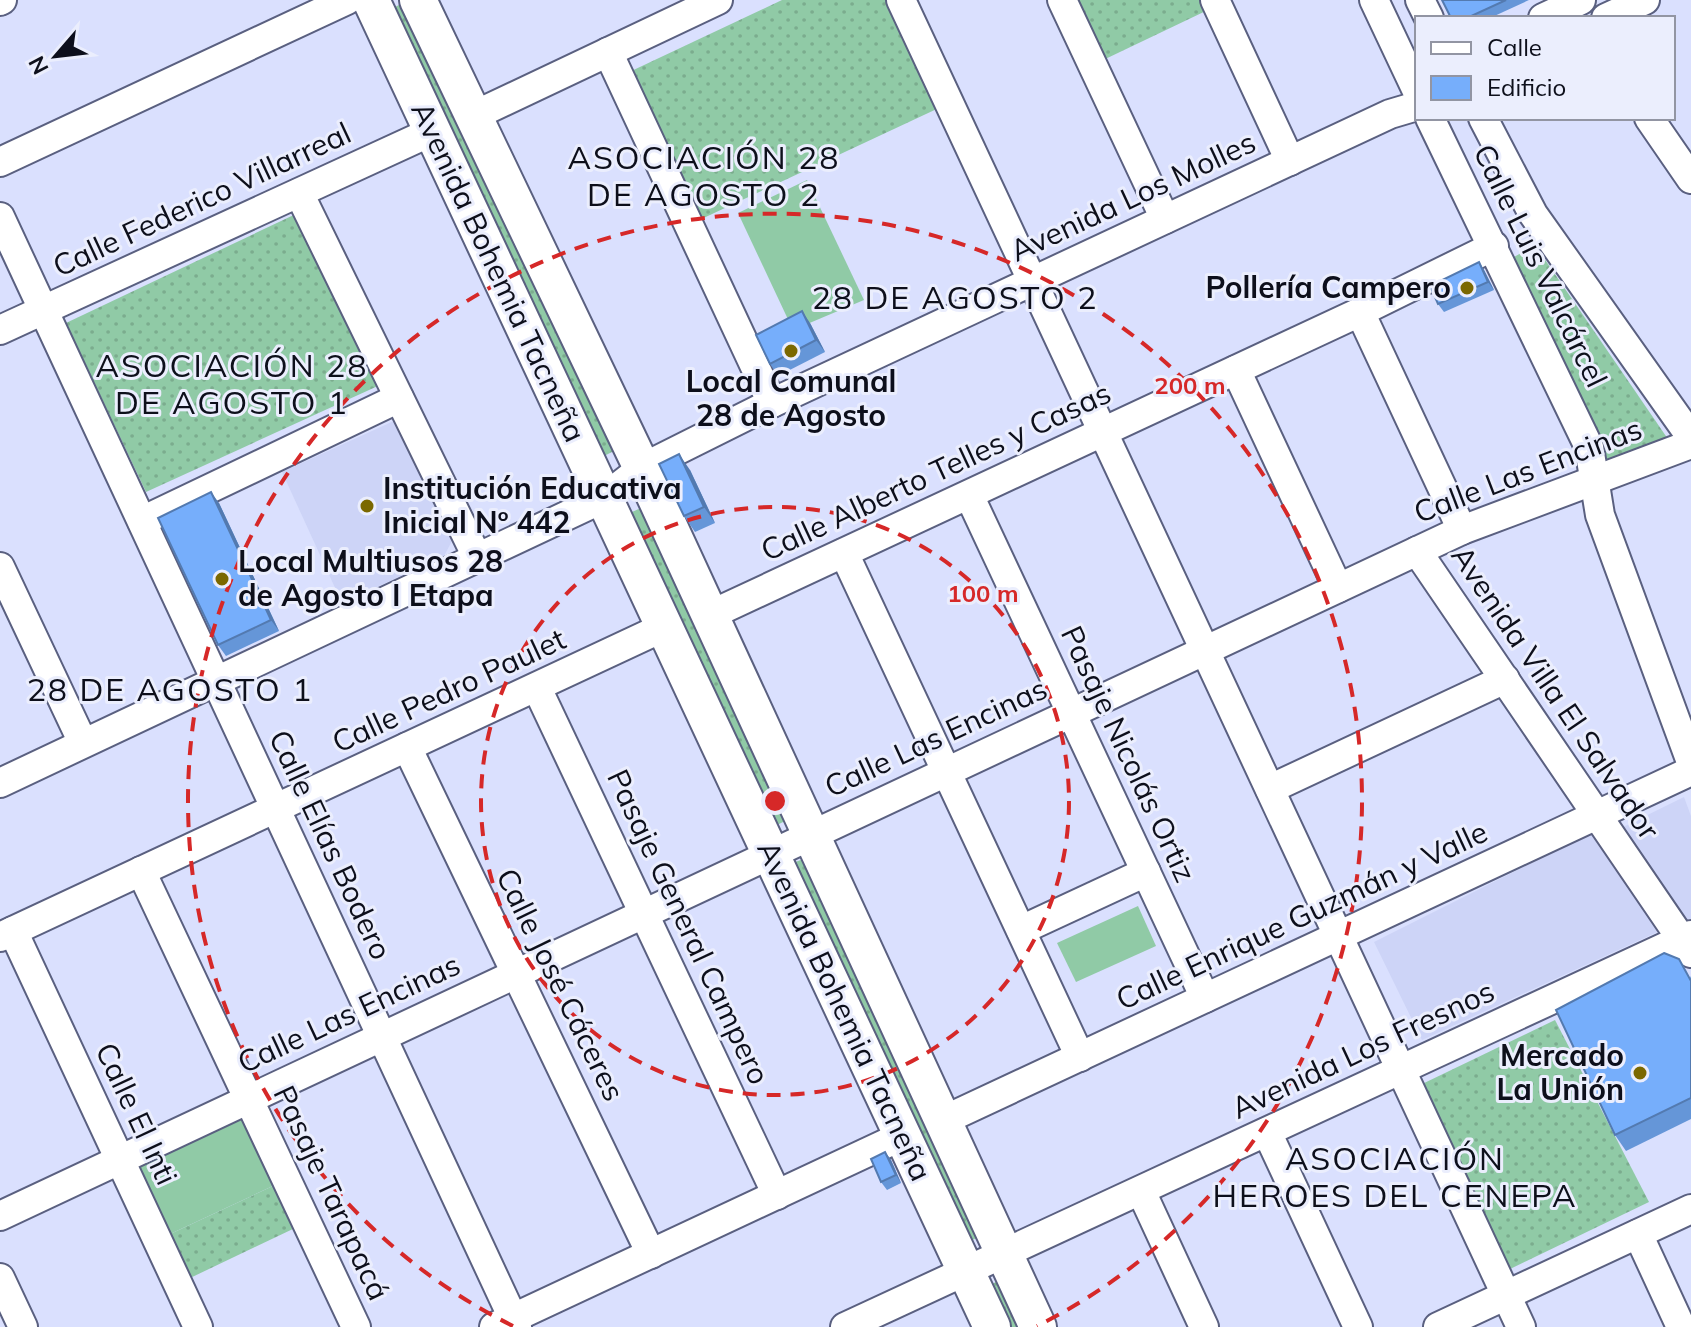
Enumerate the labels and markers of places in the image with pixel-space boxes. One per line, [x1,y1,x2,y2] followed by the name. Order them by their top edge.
[1206,268,1451,306] place label: Pollería Campero
[1458,279,1476,297] marker: Pollería Campero
[782,342,800,360] marker: Local Comunal 28 de Agosto
[686,362,896,434] place label: Local Comunal 28 de Agosto
[383,469,682,541] place label: Institución Educativa Inicial Nº 442
[358,497,376,515] marker: Institución Educativa Inicial Nº 442
[238,542,503,614] place label: Local Multiusos 28 de Agosto I Etapa
[213,570,231,588] marker: Local Multiusos 28 de Agosto I Etapa
[761,787,789,815] centre of rings
[1496,1036,1624,1108] place label: Mercado La Unión
[1631,1064,1649,1082] marker: Mercado La Unión

